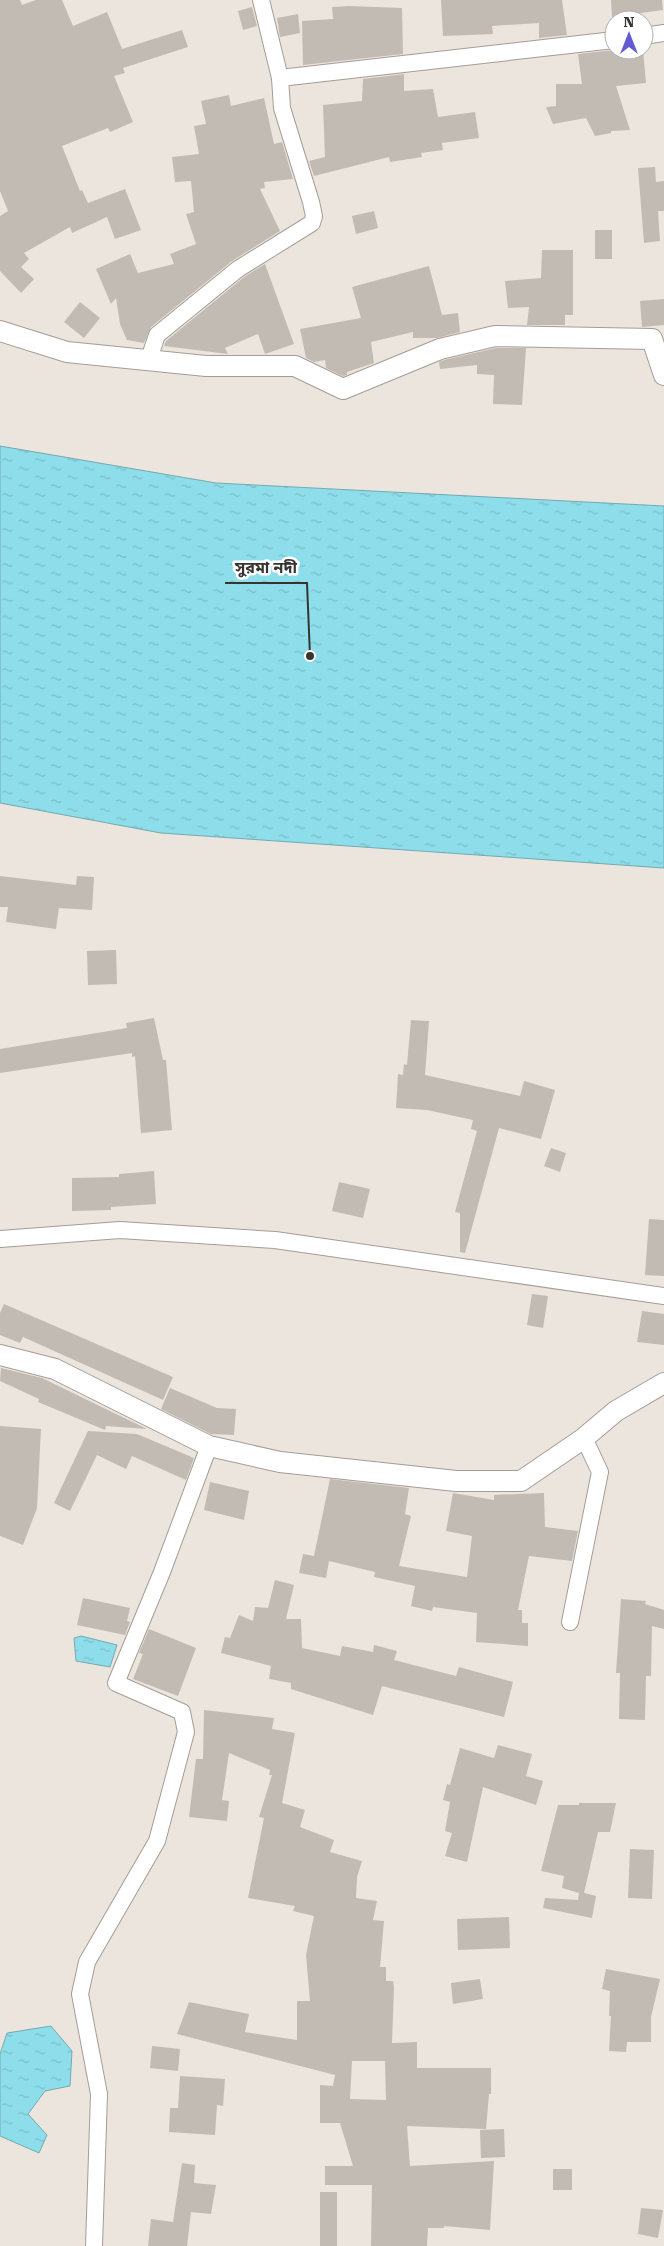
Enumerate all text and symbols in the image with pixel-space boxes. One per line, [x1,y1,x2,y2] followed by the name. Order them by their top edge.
[604,10,654,60] north arrow
[624,14,635,30] text: N
[225,552,307,583] callout: সুরমা নদী
[234,558,297,578] text: সুরমা নদী

